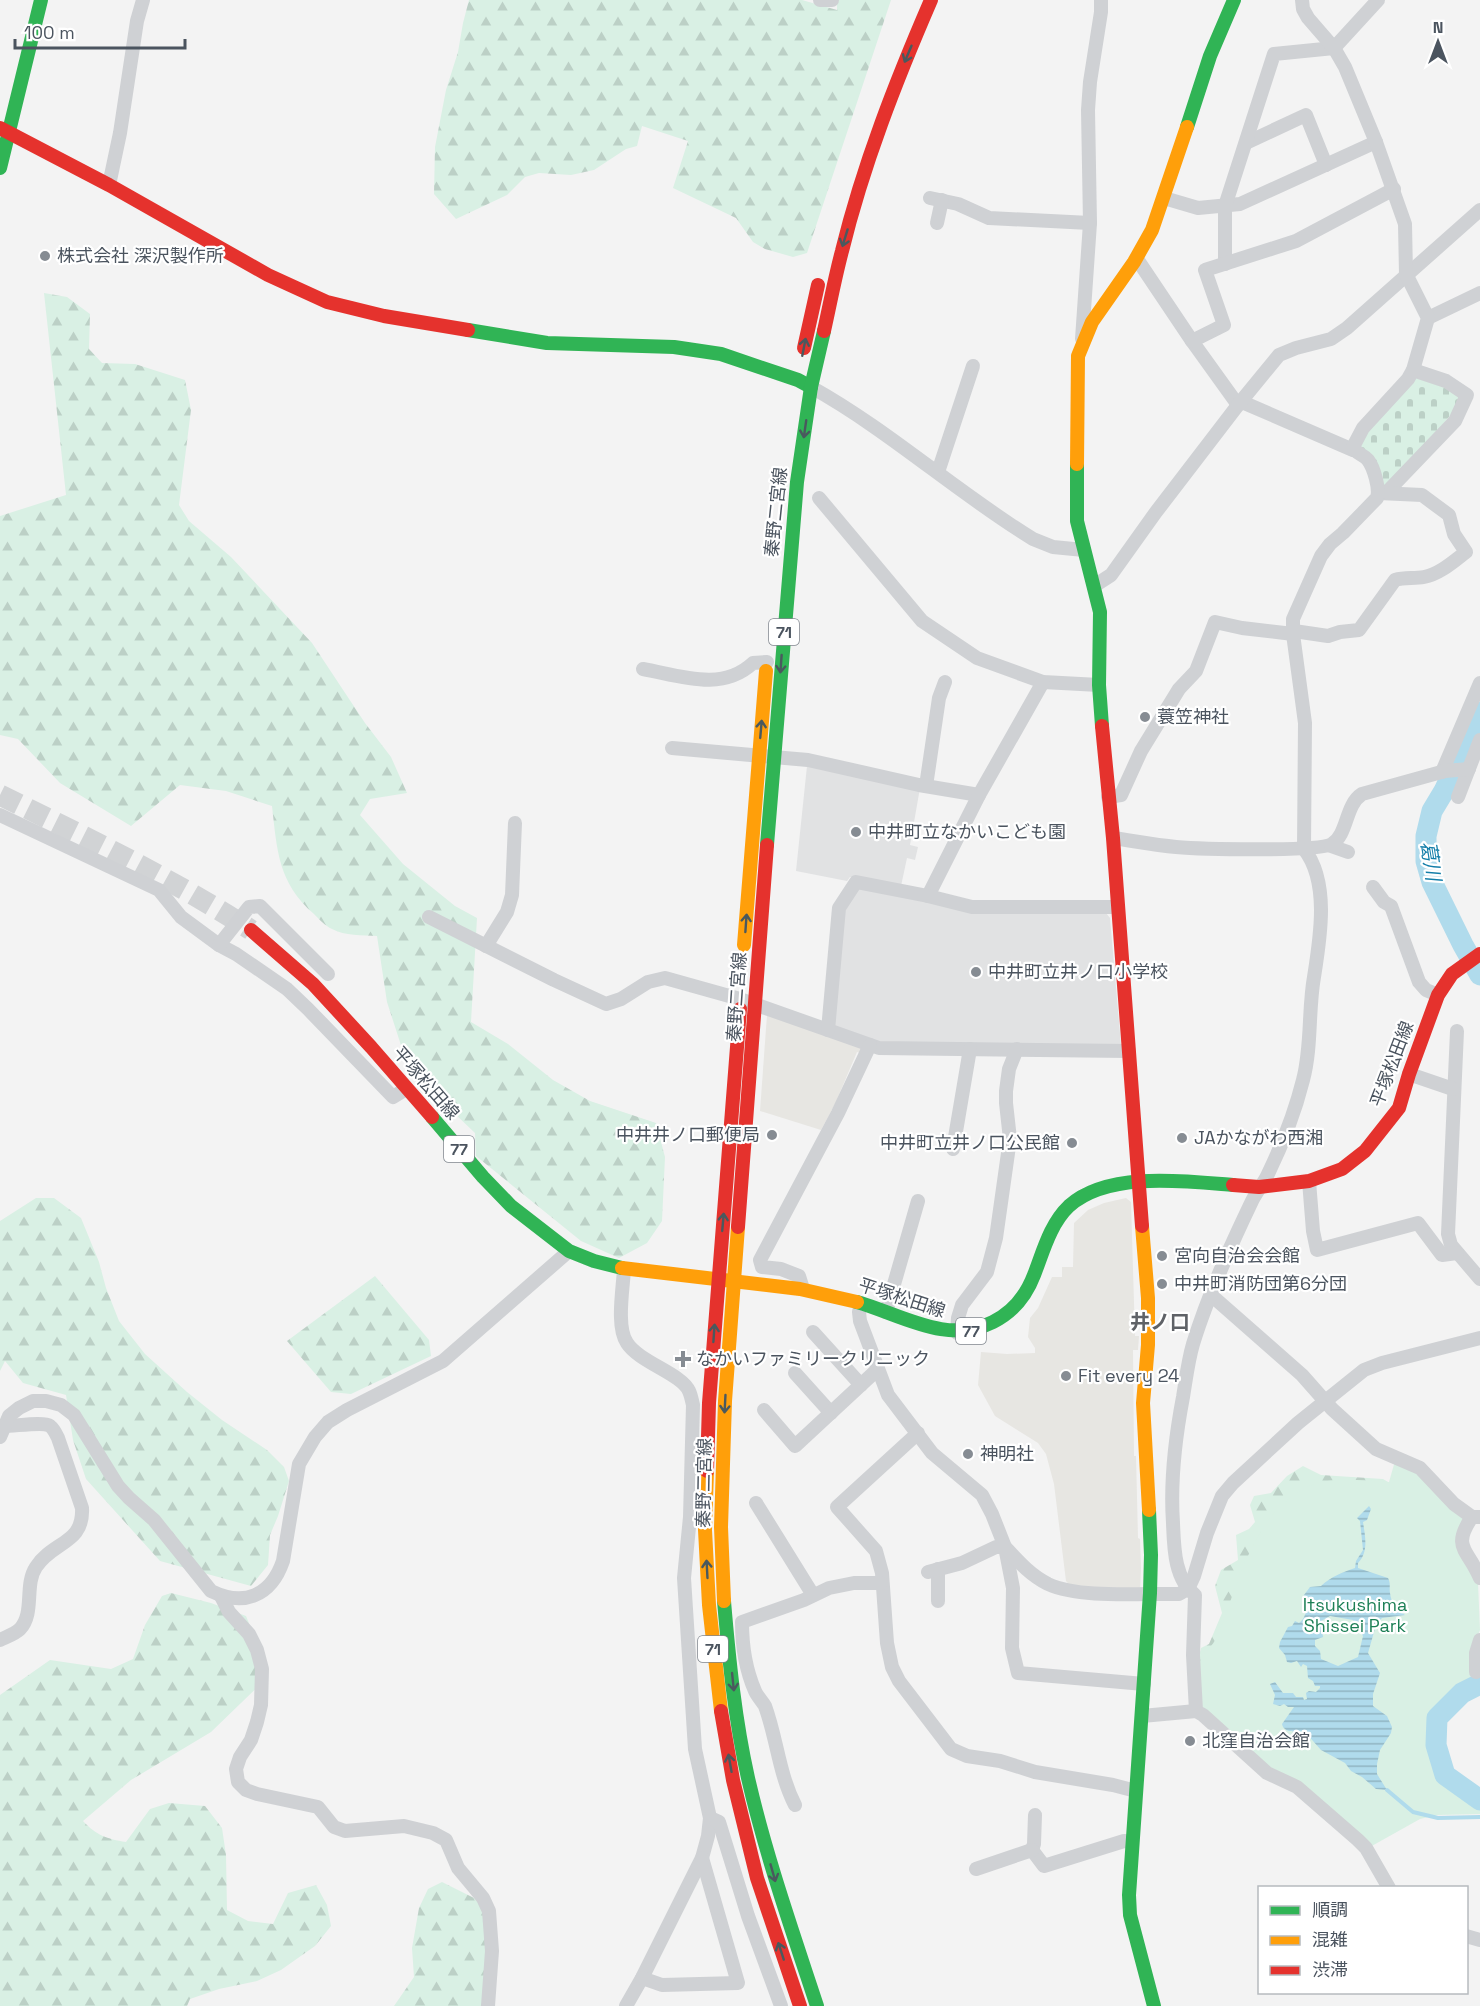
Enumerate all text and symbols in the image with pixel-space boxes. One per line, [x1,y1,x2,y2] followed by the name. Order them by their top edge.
[15,12,184,50] scale bar
[1408,12,1468,72] north arrow
[1433,17,1443,38] text: N
[24,21,75,44] text: 100 m
[902,44,913,62] one-way arrow
[839,228,850,247] one-way arrow
[57,244,224,267] place label: 株式会社 深沢製作所
[38,249,52,263] marker: 株式会社 深沢製作所
[799,338,810,358] one-way arrow
[799,418,810,438] one-way arrow
[759,466,792,558] street label: 秦野二宮線
[769,619,799,645] road number: 71
[775,654,786,674] one-way arrow
[1157,705,1229,728] place label: 蓑笠神社
[1138,710,1152,724] marker: 蓑笠神社
[756,719,767,739] one-way arrow
[868,820,1066,843] place label: 中井町立なかいこども園
[849,825,863,839] marker: 中井町立なかいこども園
[1415,839,1447,885] water label: 葛川
[741,914,752,934] one-way arrow
[722,951,751,1043] street label: 秦野二宮線
[988,960,1168,983] place label: 中井町立井ノ口小学校
[969,965,983,979] marker: 中井町立井ノ口小学校
[1365,1018,1418,1110] street label: 平塚松田線
[388,1041,465,1124] street label: 平塚松田線
[616,1123,760,1146] place label: 中井井ノ口郵便局
[1194,1126,1323,1149] place label: JAかながわ西湘
[765,1128,779,1142] marker: 中井井ノ口郵便局
[880,1131,1060,1154] place label: 中井町立井ノ口公民館
[1175,1131,1189,1145] marker: JAかながわ西湘
[444,1136,474,1162] road number: 77
[1065,1136,1079,1150] marker: 中井町立井ノ口公民館
[717,1213,728,1233] one-way arrow
[1174,1244,1300,1267] place label: 宮向自治会会館
[1155,1249,1169,1263] marker: 宮向自治会会館
[1174,1272,1347,1295] place label: 中井町消防団第6分団
[856,1273,949,1322] street label: 平塚松田線
[1155,1277,1169,1291] marker: 中井町消防団第6分団
[1130,1309,1190,1335] district label: 井ノ口
[956,1318,986,1344] road number: 77
[709,1323,720,1343] one-way arrow
[696,1347,930,1370] place label: なかいファミリークリニック
[674,1350,692,1368] marker: なかいファミリークリニック
[1078,1364,1179,1387] place label: Fit every 24
[1059,1369,1073,1383] marker: Fit every 24
[719,1393,730,1413] one-way arrow
[691,1438,716,1528] street label: 秦野二宮線
[980,1442,1034,1465] place label: 神明社
[961,1447,975,1461] marker: 神明社
[701,1560,712,1580] one-way arrow
[1303,1593,1407,1637] park label: Itsukushima Shissei Park
[698,1636,728,1662] road number: 71
[728,1672,739,1692] one-way arrow
[1202,1729,1310,1752] place label: 北窪自治会館
[1183,1734,1197,1748] marker: 北窪自治会館
[724,1753,735,1773] one-way arrow
[768,1863,779,1882] one-way arrow
[1258,1886,1468,1994] legend
[1312,1898,1348,1921] text: 順調
[1312,1928,1348,1951] text: 混雑
[775,1942,786,1961] one-way arrow
[1312,1958,1348,1981] text: 渋滞

